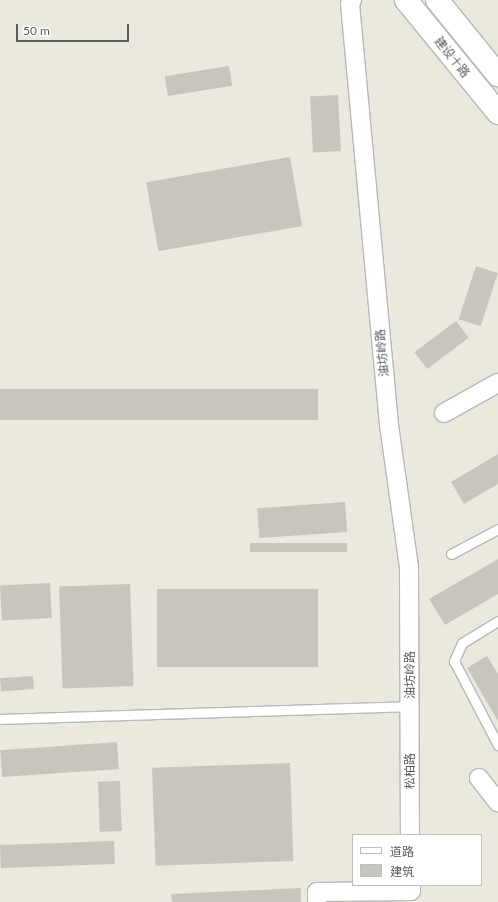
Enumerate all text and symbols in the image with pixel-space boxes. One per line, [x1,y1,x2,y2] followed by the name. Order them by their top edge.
[18,16,131,42] scale bar
[23,23,50,38] text: 50 m
[431,34,473,80] street label: 建设十路
[373,328,391,378] street label: 油坊岭路
[403,651,417,699] street label: 油坊岭路
[403,753,417,789] street label: 松柏路
[352,834,482,886] legend
[390,844,414,859] text: 道路
[390,864,414,879] text: 建筑

